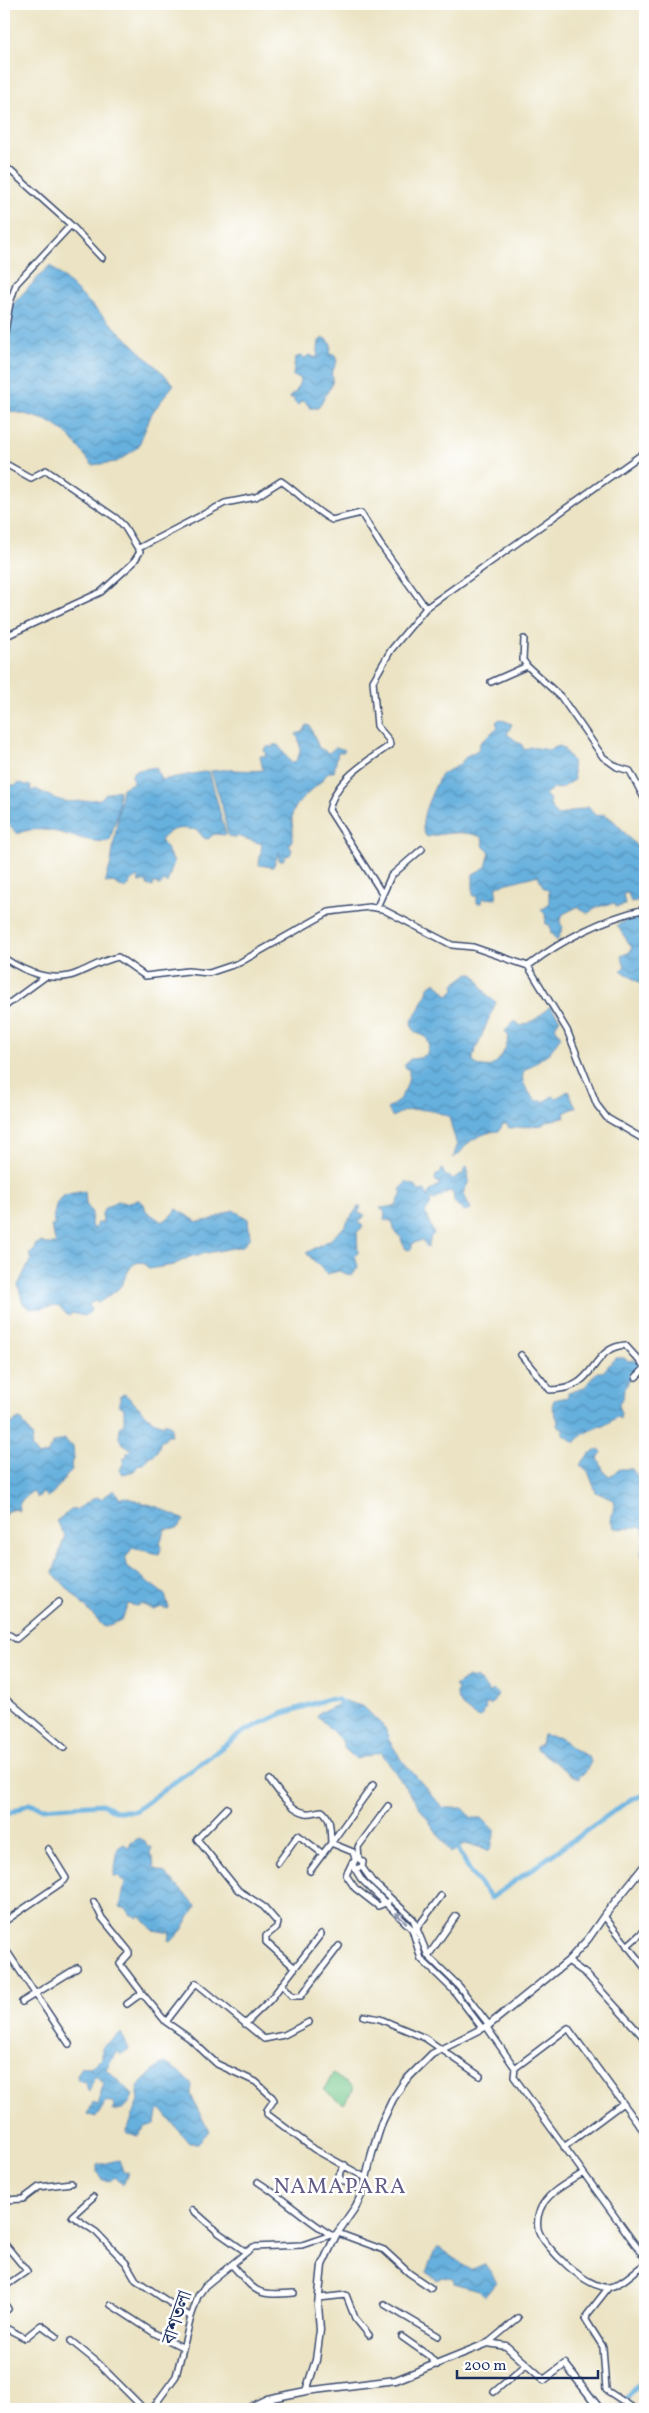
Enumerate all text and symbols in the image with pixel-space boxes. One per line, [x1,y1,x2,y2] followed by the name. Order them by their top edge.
[395,1911,407,1924] one-way arrow
[273,2172,407,2203] district label: NAMAPARA
[155,2287,200,2350] street label: বাশতলা
[457,2348,598,2380] scale bar
[464,2356,507,2377] text: 200 m

